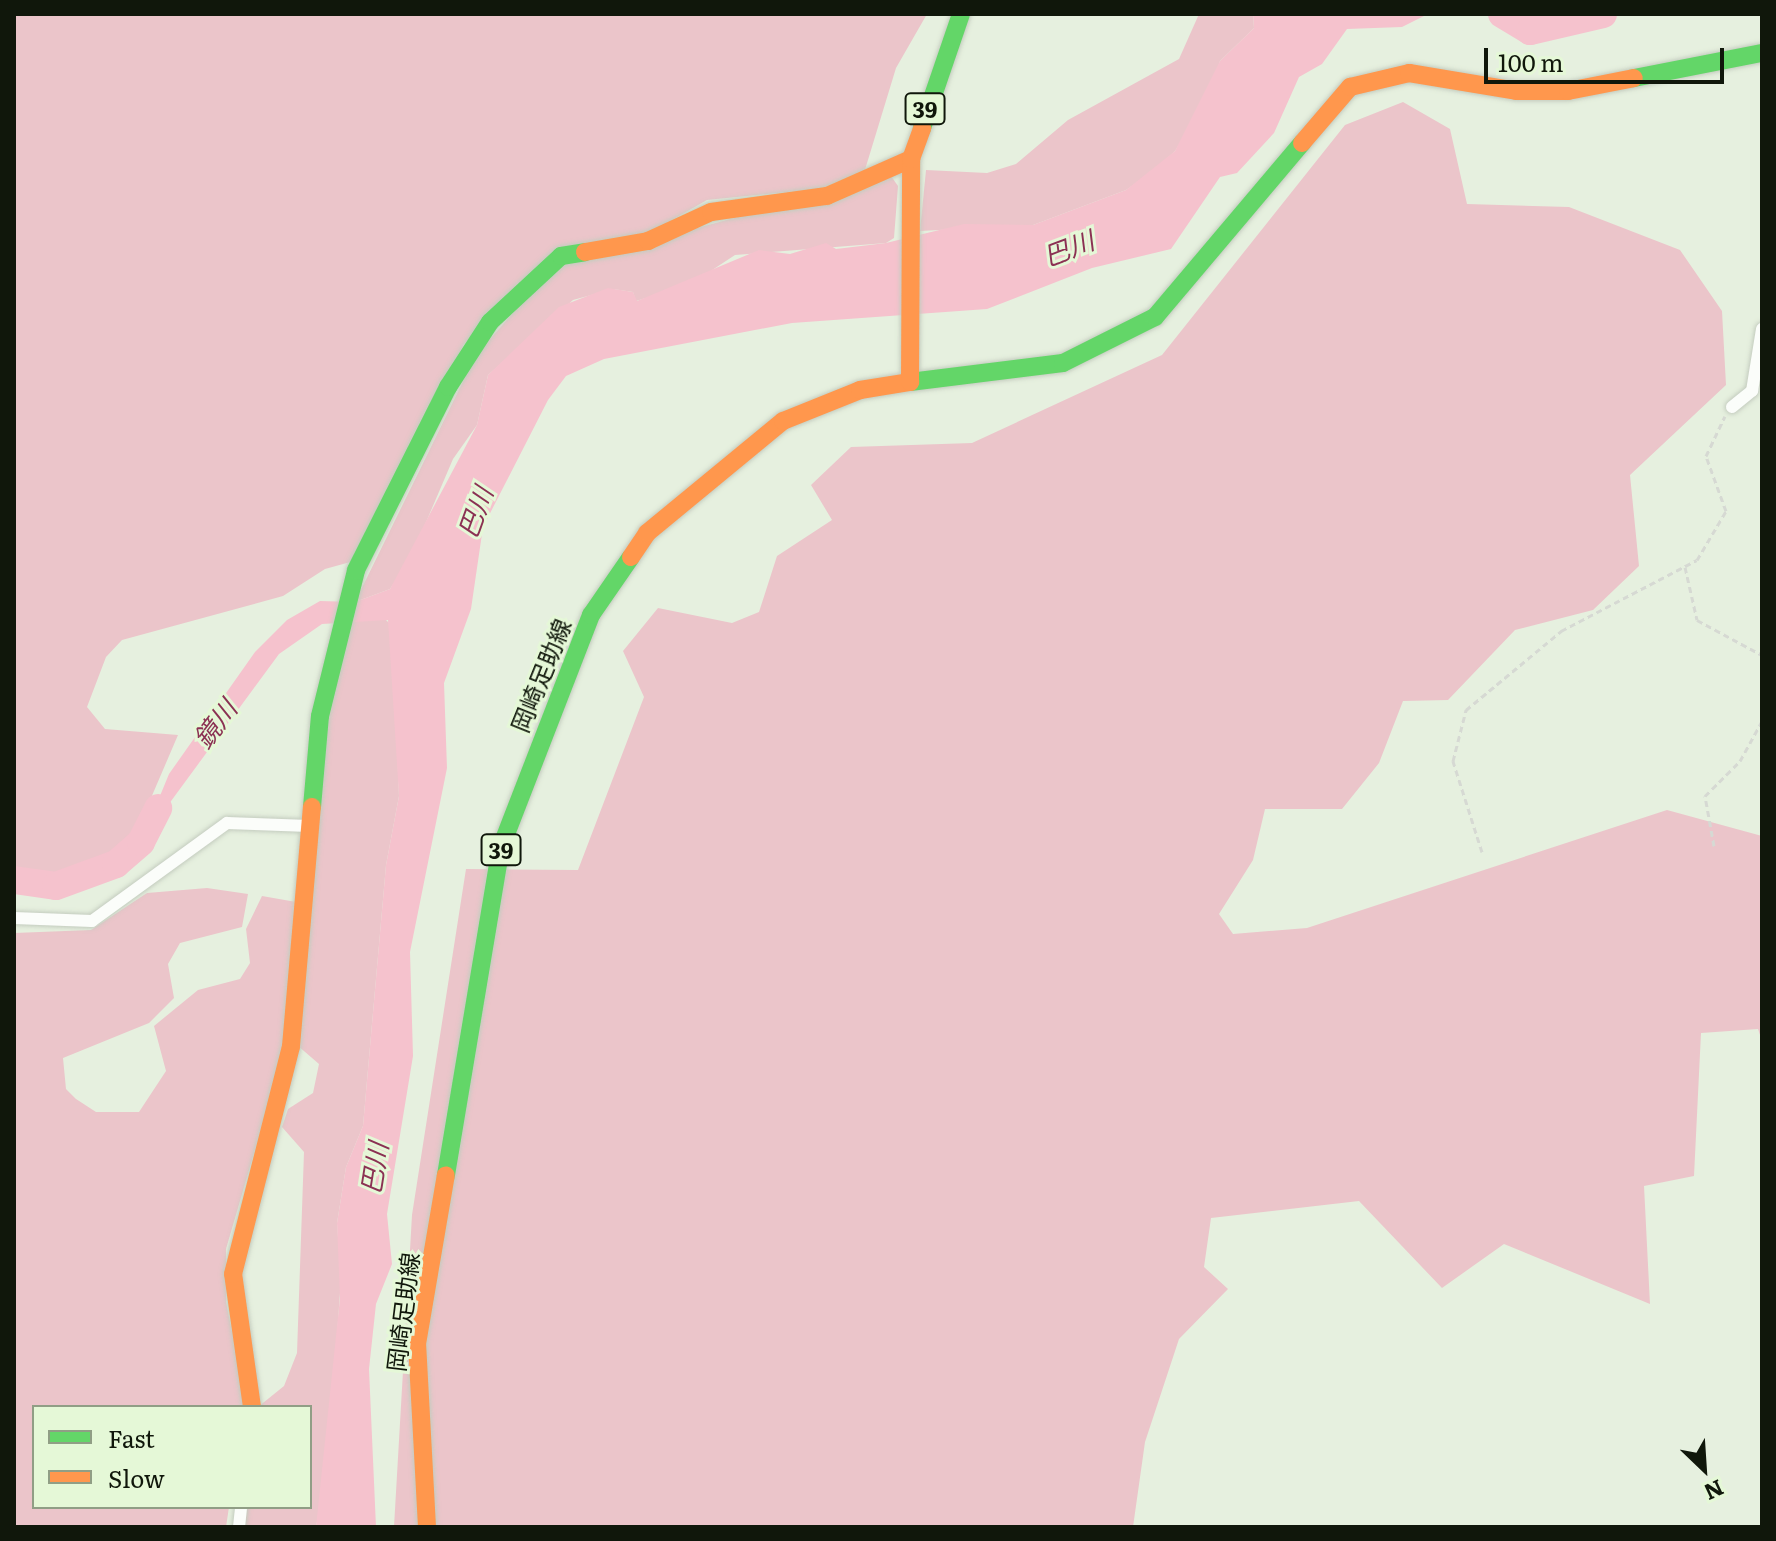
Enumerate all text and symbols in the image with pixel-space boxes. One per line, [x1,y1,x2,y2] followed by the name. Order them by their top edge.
[1488,32,1728,82] scale bar
[1498,44,1564,79] text: 100 m
[903,91,947,127] road number: 39
[1038,223,1098,271] water label: 巴川
[450,482,498,542] water label: 巴川
[504,614,576,736] street label: 岡崎足助線
[186,693,242,753] water label: 鏡川
[479,832,523,868] road number: 39
[354,1140,392,1196] water label: 巴川
[380,1251,424,1373] street label: 岡崎足助線
[32,1405,312,1509] legend
[108,1420,155,1455] text: Fast
[1664,1429,1744,1509] north arrow
[108,1460,165,1495] text: Slow
[1699,1472,1730,1510] text: N

